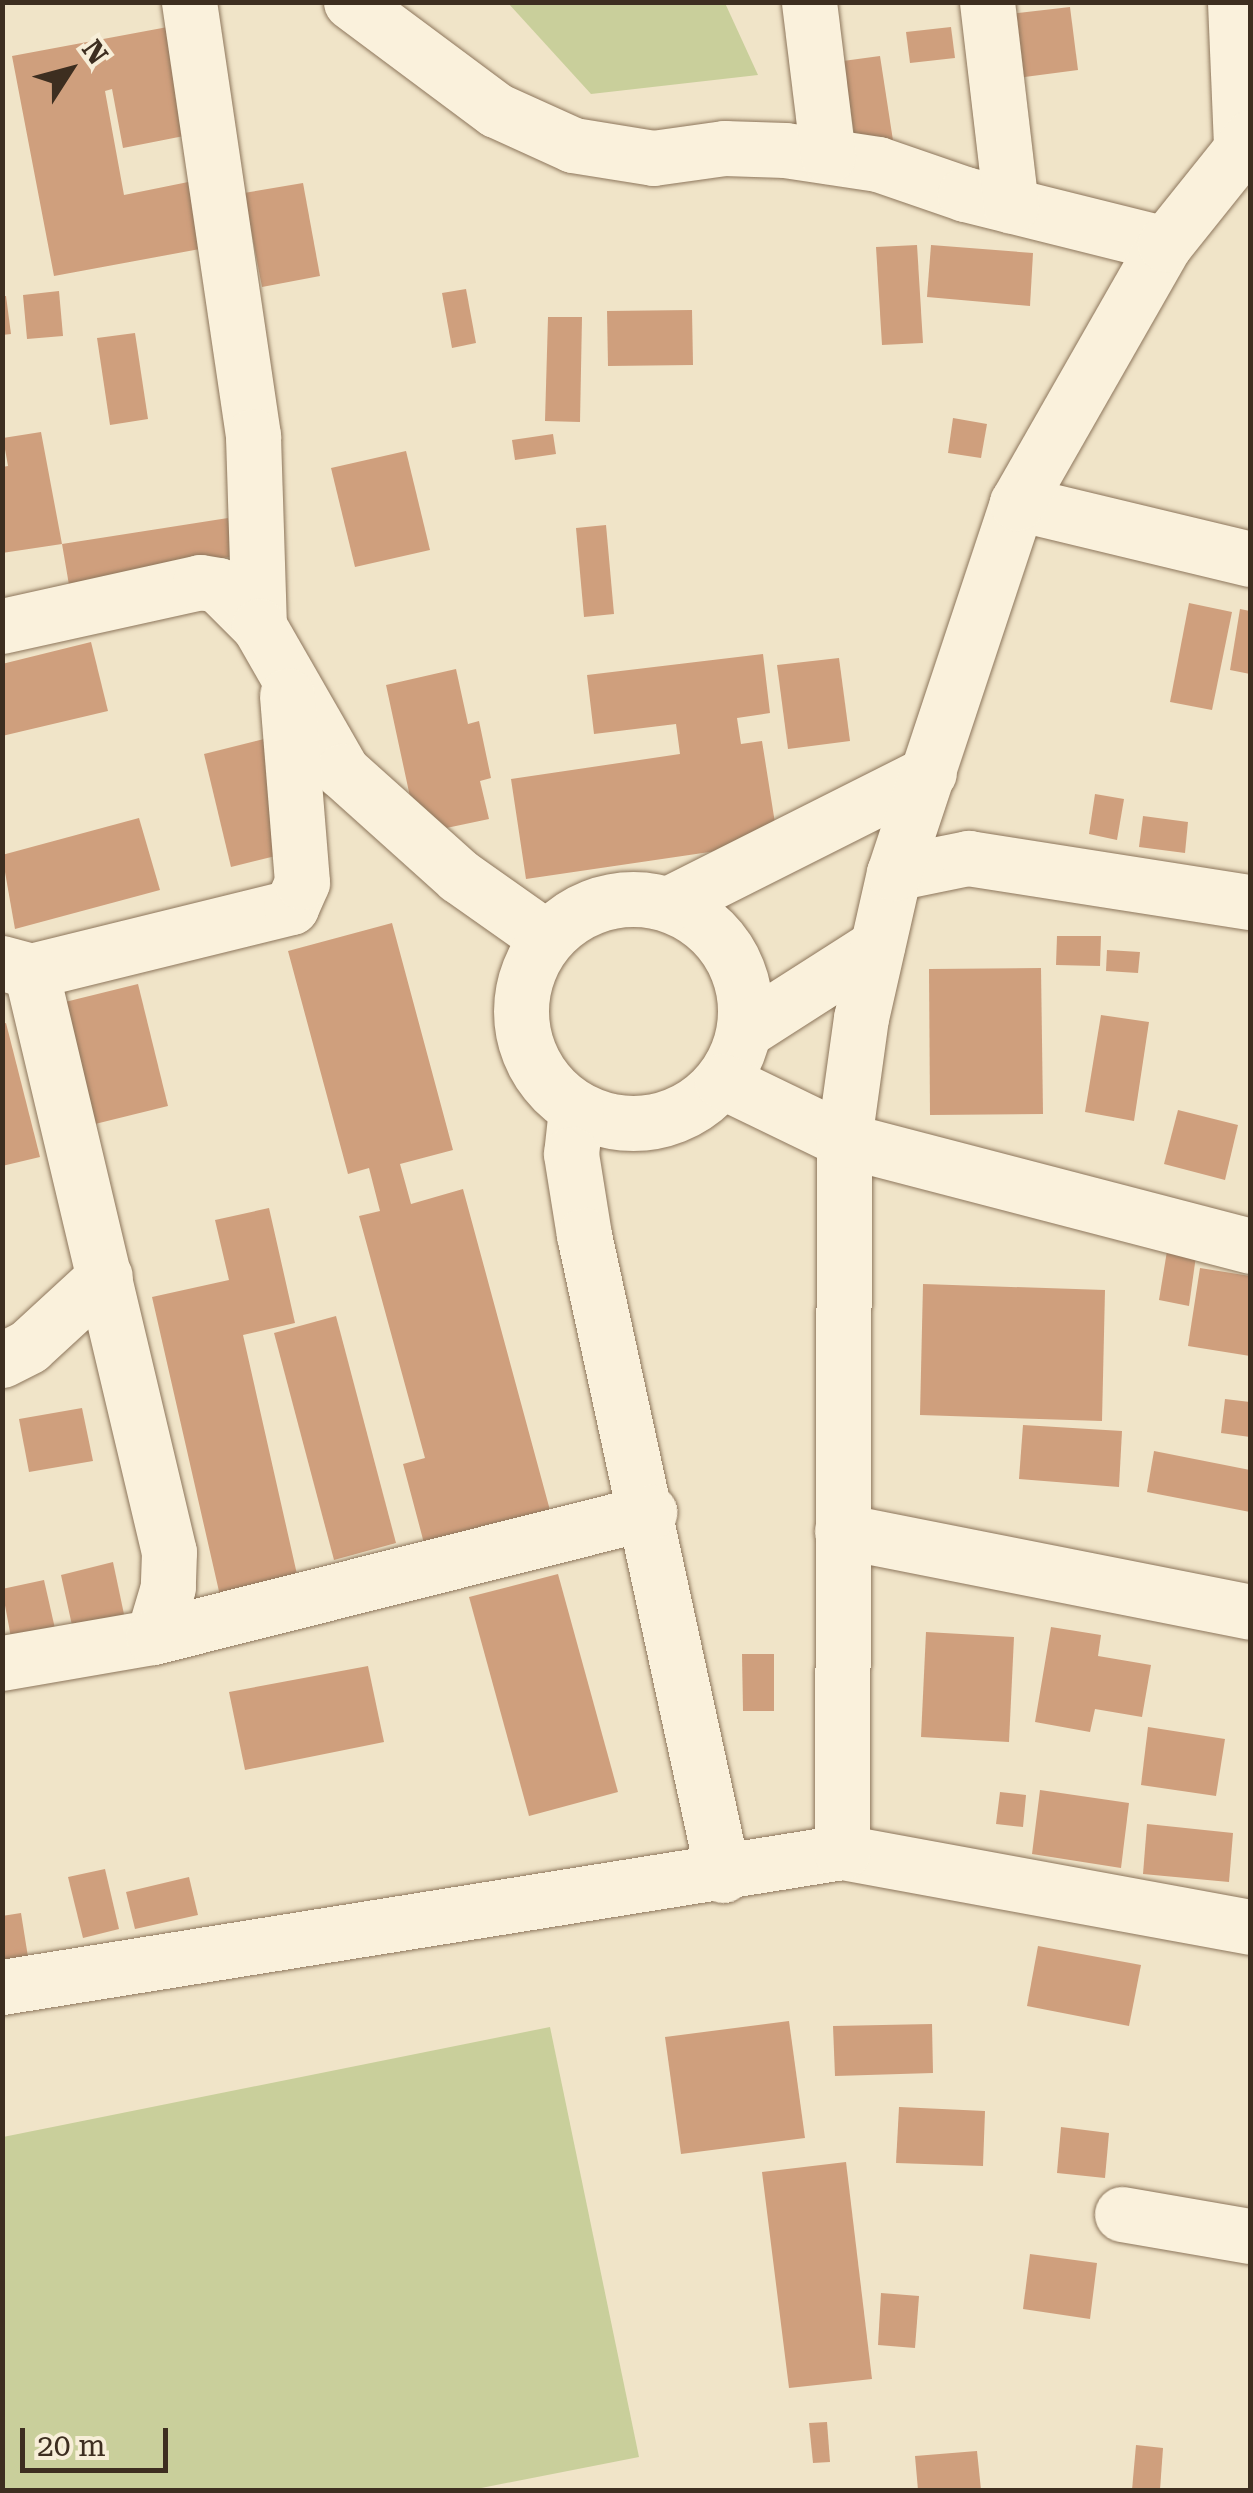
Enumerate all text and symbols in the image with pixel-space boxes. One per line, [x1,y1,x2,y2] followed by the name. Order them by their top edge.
[20,20,120,120] north arrow
[75,34,114,70] text: N
[25,2408,172,2470] scale bar
[37,2428,106,2463] text: 20 m

